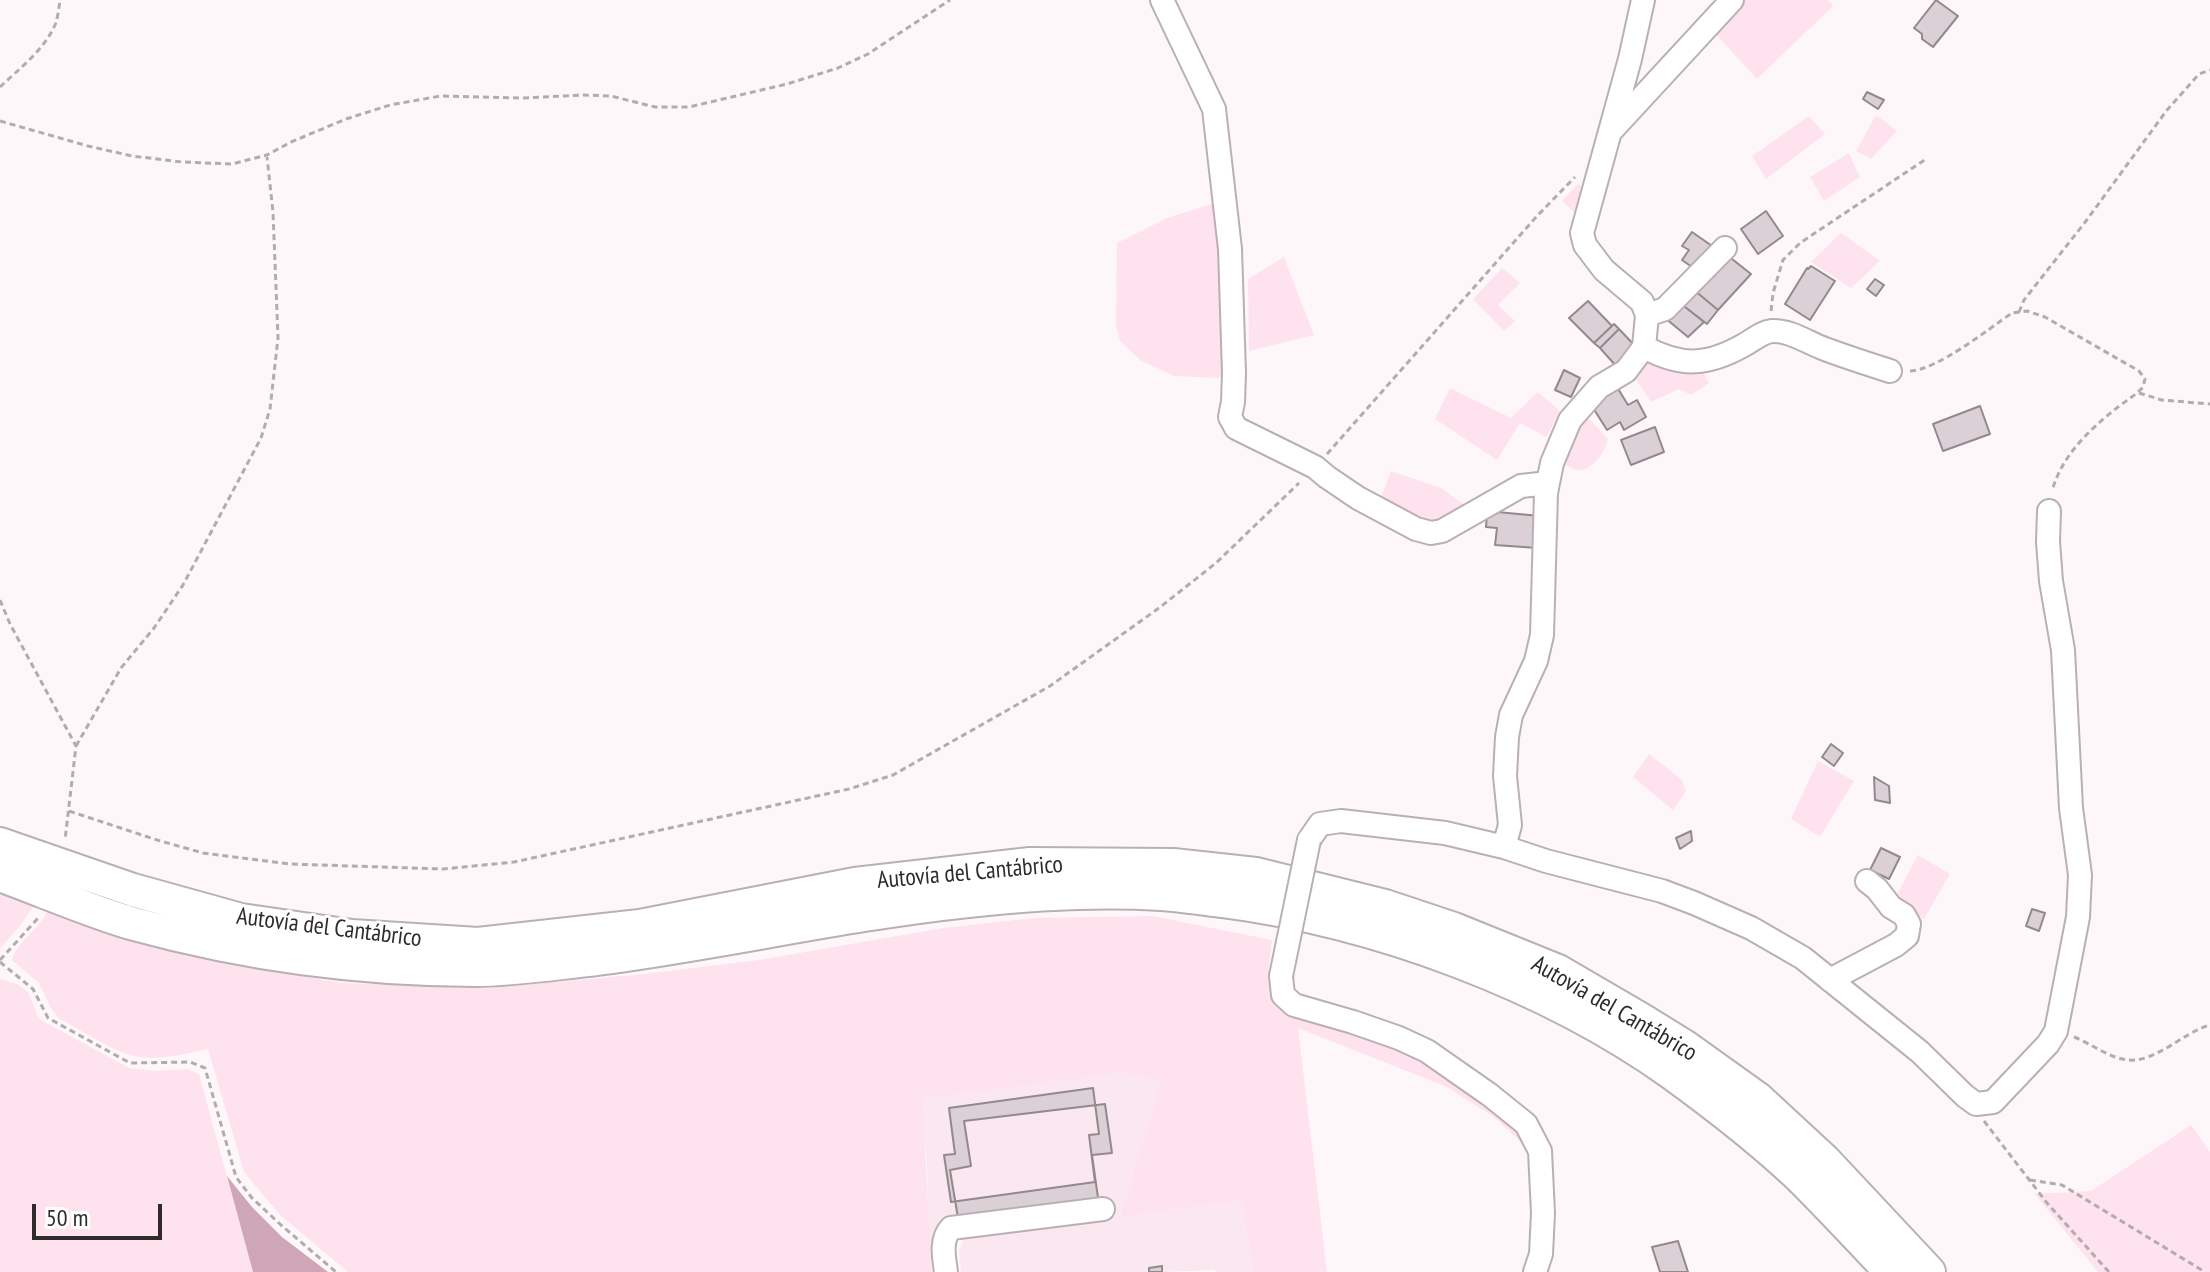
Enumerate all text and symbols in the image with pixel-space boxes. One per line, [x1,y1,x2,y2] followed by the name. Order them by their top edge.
[876,851,1064,895] street label: Autovía del Cantábrico
[235,902,423,954] street label: Autovía del Cantábrico
[1526,950,1702,1068] street label: Autovía del Cantábrico
[36,1188,166,1238] scale bar
[46,1202,88,1233] text: 50 m

